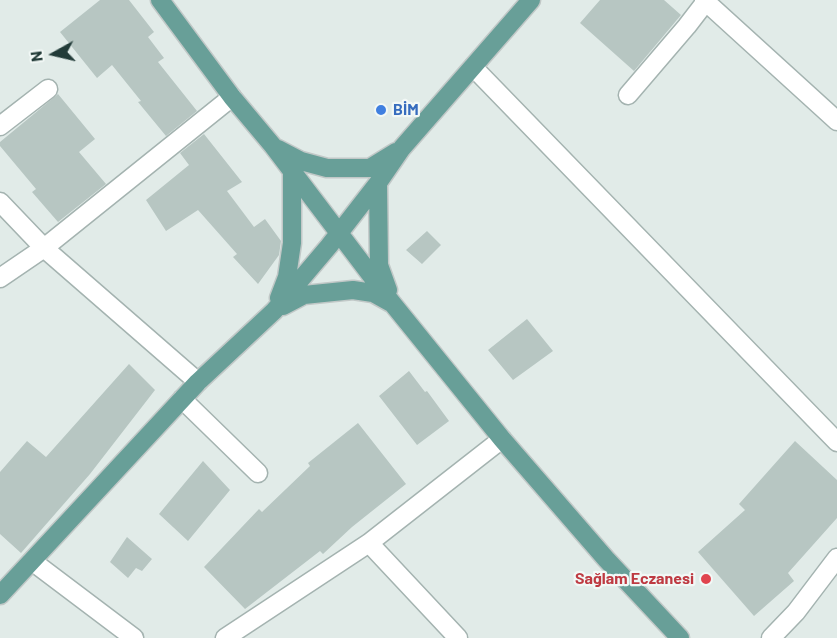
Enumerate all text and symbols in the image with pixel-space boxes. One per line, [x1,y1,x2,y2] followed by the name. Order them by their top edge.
[24,24,84,84] north arrow
[26,50,46,63] text: N
[393,100,419,120] place label: BİM
[374,103,388,117] marker: BİM
[575,569,694,589] place label: Sağlam Eczanesi
[699,572,713,586] marker: Sağlam Eczanesi

